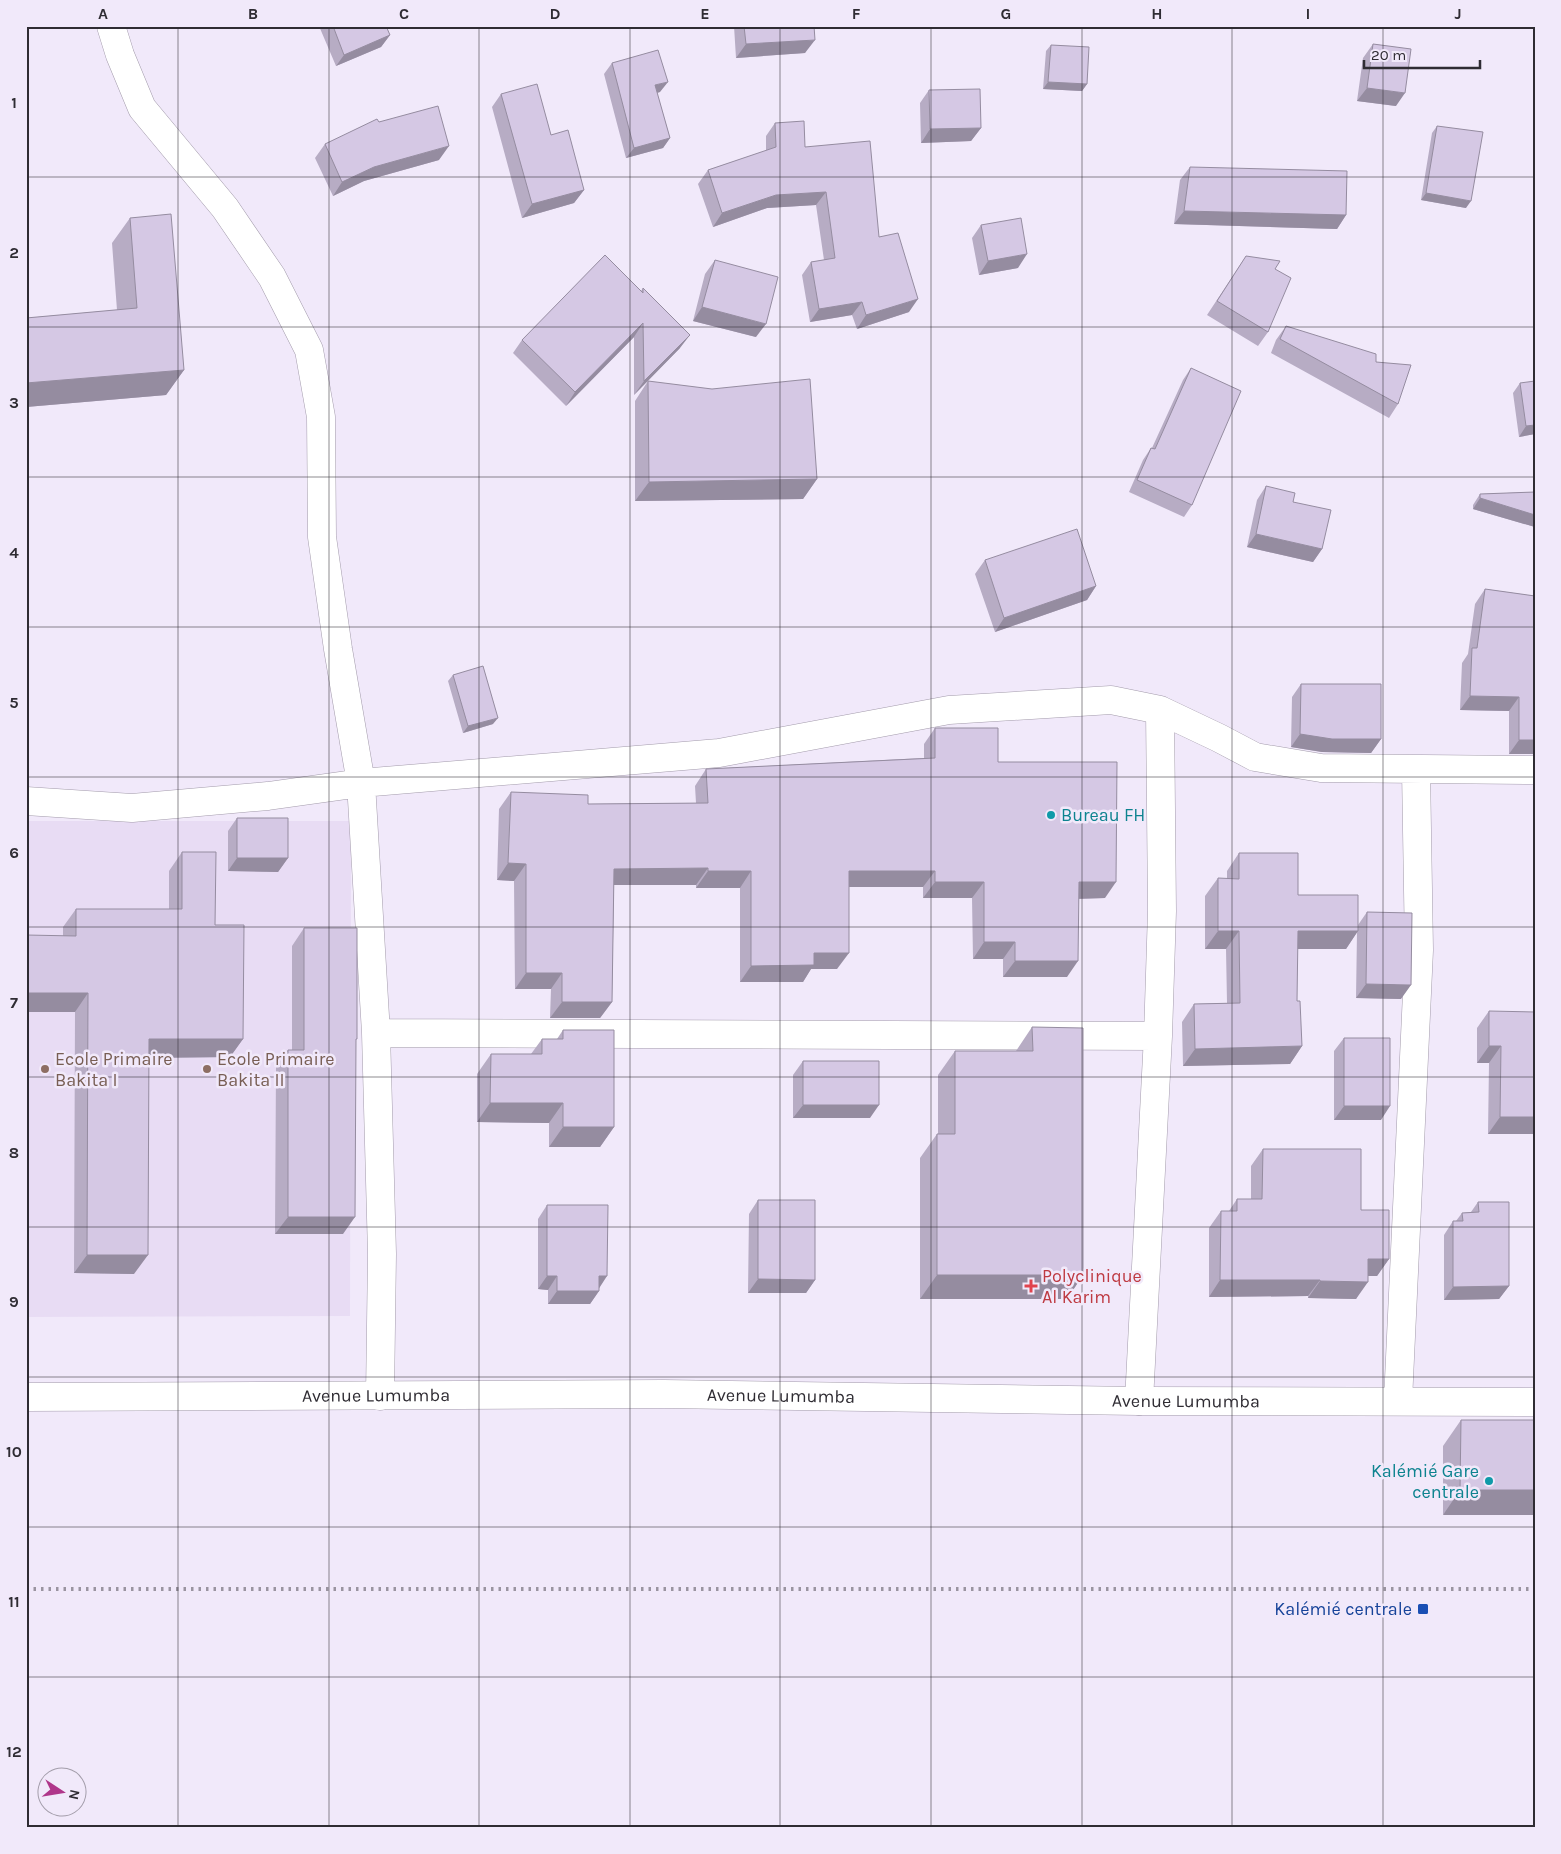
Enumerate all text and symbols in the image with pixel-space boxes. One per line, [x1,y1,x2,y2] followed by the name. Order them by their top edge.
[98,4,108,23] text: A
[248,4,258,23] text: B
[399,4,409,23] text: C
[550,4,561,23] text: D
[700,4,710,23] text: E
[852,4,861,23] text: F
[1001,4,1011,23] text: G
[1151,4,1163,23] text: H
[1306,4,1310,23] text: I
[1454,4,1462,23] text: J
[1364,38,1480,70] scale bar
[1371,46,1406,64] text: 20 m
[11,93,17,112] text: 1
[9,243,19,262] text: 2
[9,393,19,412] text: 3
[9,543,19,562] text: 4
[9,693,19,712] text: 5
[1061,804,1145,826] place label: Bureau FH
[1045,809,1057,821] marker: Bureau FH
[9,843,19,862] text: 6
[10,993,18,1012] text: 7
[55,1048,173,1091] place label: Ecole Primaire Bakita I
[217,1048,335,1091] place label: Ecole Primaire Bakita II
[39,1063,51,1075] marker: Ecole Primaire Bakita I
[201,1063,213,1075] marker: Ecole Primaire Bakita II
[9,1143,19,1162] text: 8
[1042,1265,1142,1308] place label: Polyclinique Al Karim
[1024,1279,1038,1293] marker: Polyclinique Al Karim
[9,1292,19,1311] text: 9
[302,1384,450,1407] street label: Avenue Lumumba
[707,1384,855,1408] street label: Avenue Lumumba
[1112,1390,1260,1412] street label: Avenue Lumumba
[6,1442,22,1461] text: 10
[1371,1460,1479,1503] place label: Kalémié Gare centrale
[1483,1475,1495,1487] marker: Kalémié Gare centrale
[8,1592,20,1611] text: 11
[1274,1598,1412,1620] place label: Kalémié centrale
[1416,1602,1430,1616] marker: Kalémié centrale
[6,1742,22,1761] text: 12
[38,1766,88,1816] north arrow
[65,1788,84,1801] text: N

